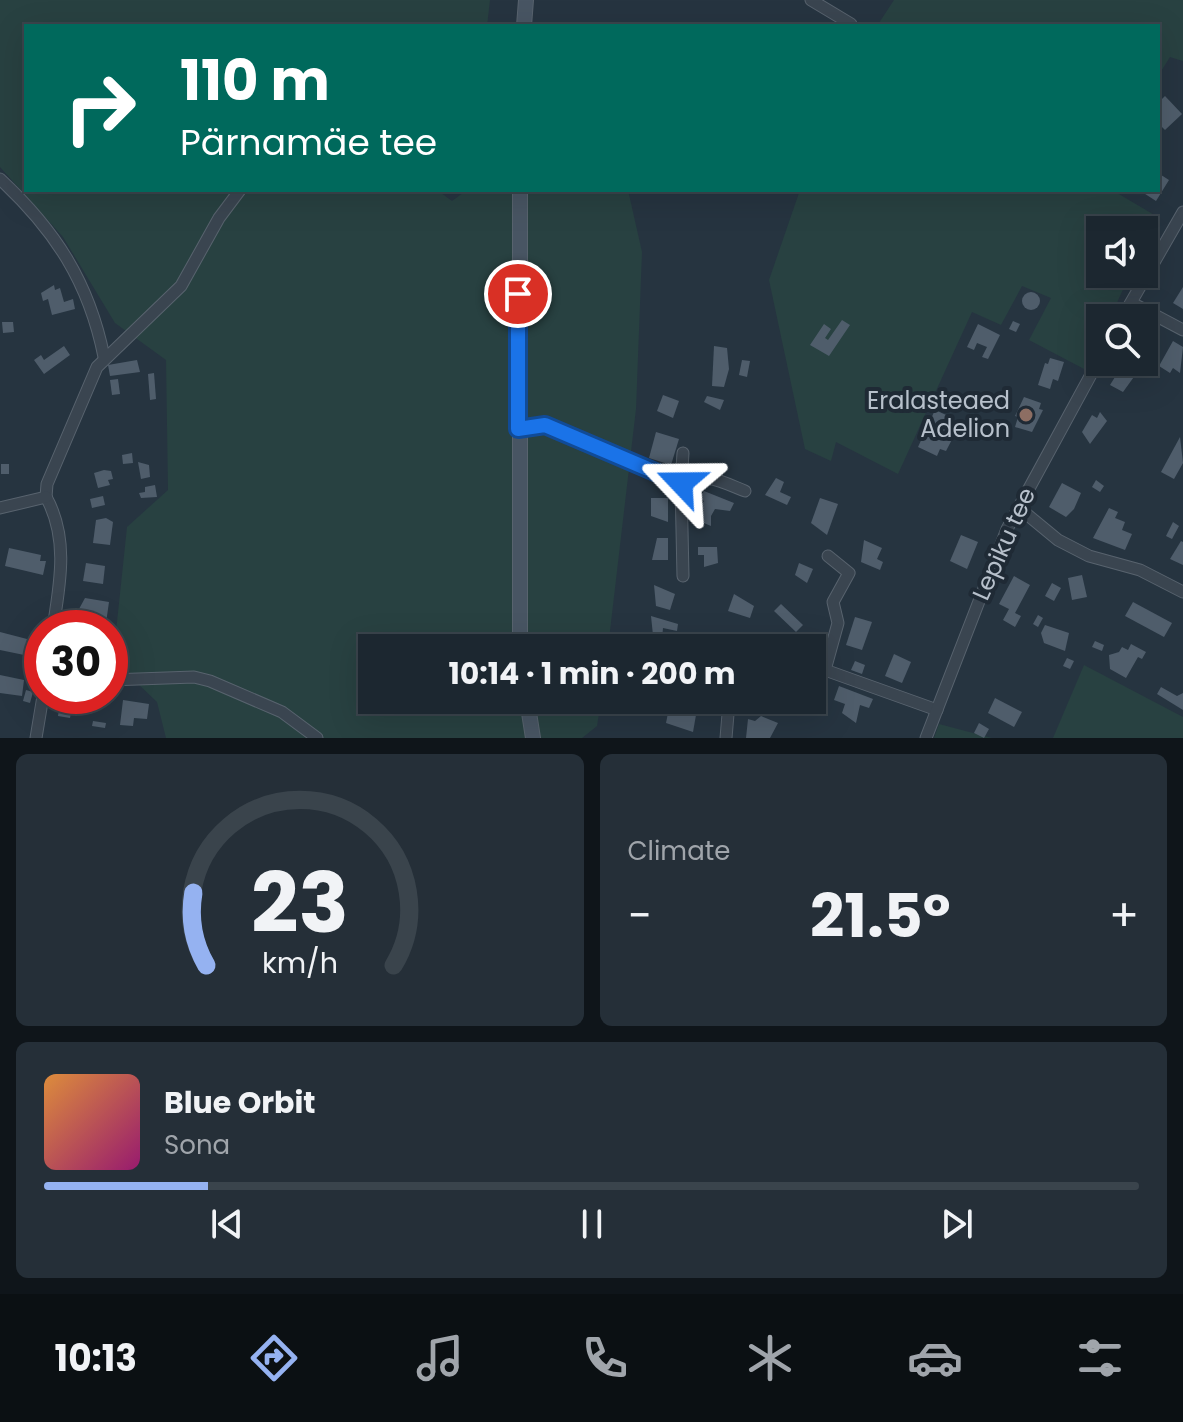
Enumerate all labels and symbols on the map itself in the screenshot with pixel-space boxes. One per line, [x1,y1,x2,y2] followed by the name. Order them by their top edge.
[484,260,552,328] pin
[867,384,1010,445] place label: Eralasteaed Adelion
[1017,406,1035,424] marker: Eralasteaed Adelion
[639,441,723,525] position arrow
[964,482,1043,605] street label: Lepiku tee
[24,610,128,714] speed limit sign: 30

